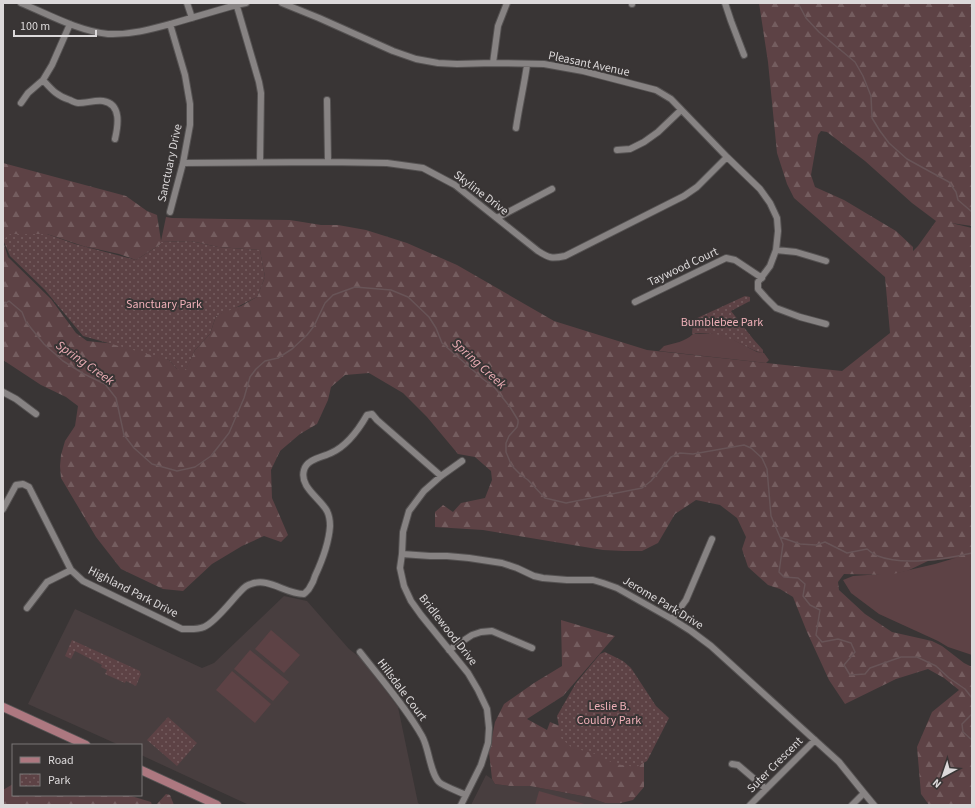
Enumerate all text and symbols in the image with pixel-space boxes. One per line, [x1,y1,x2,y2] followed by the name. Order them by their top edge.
[14,12,96,38] scale bar
[20,18,50,35] text: 100 m
[547,47,631,81] street label: Pleasant Avenue
[153,122,187,204] street label: Sanctuary Drive
[450,167,512,219] street label: Skyline Drive
[645,243,721,291] street label: Taywood Court
[126,296,202,313] park label: Sanctuary Park
[681,314,763,331] park label: Bumblebee Park
[448,335,511,394] water label: Spring Creek
[52,336,118,390] water label: Spring Creek
[85,562,181,622] street label: Highland Park Drive
[619,572,707,634] street label: Jerome Park Drive
[415,591,481,669] street label: Bridlewood Drive
[373,655,431,725] street label: Hillsdale Court
[577,698,641,729] park label: Leslie B. Couldry Park
[743,733,807,797] street label: Suter Crescent
[12,744,142,796] legend
[48,752,74,769] text: Road
[923,756,963,796] north arrow
[48,772,70,789] text: Park
[929,775,945,791] text: N

